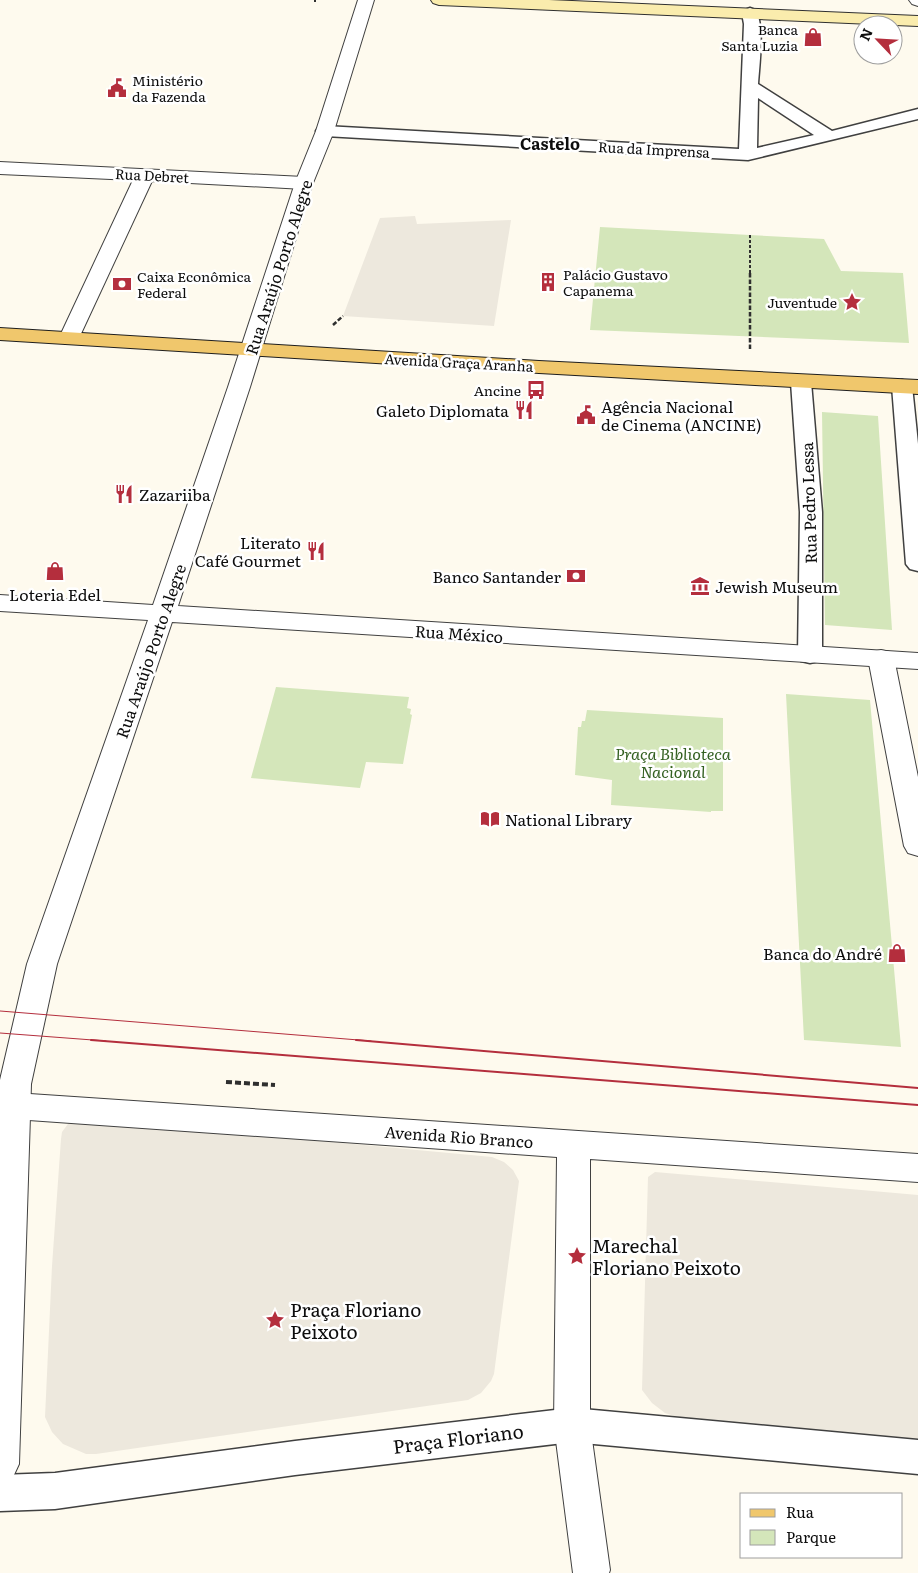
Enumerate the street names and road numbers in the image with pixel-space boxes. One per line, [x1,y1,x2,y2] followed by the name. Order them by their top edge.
[598,136,711,162] street label: Rua da Imprensa
[115,163,190,187] street label: Rua Debret
[238,176,318,358] street label: Rua Araújo Porto Alegre
[384,348,534,376] street label: Avenida Graça Aranha
[794,441,822,564] street label: Rua Pedro Lessa
[109,561,191,741] street label: Rua Araújo Porto Alegre
[414,618,504,648] street label: Rua México
[384,1119,534,1153] street label: Avenida Rio Branco
[391,1416,525,1460] street label: Praça Floriano

